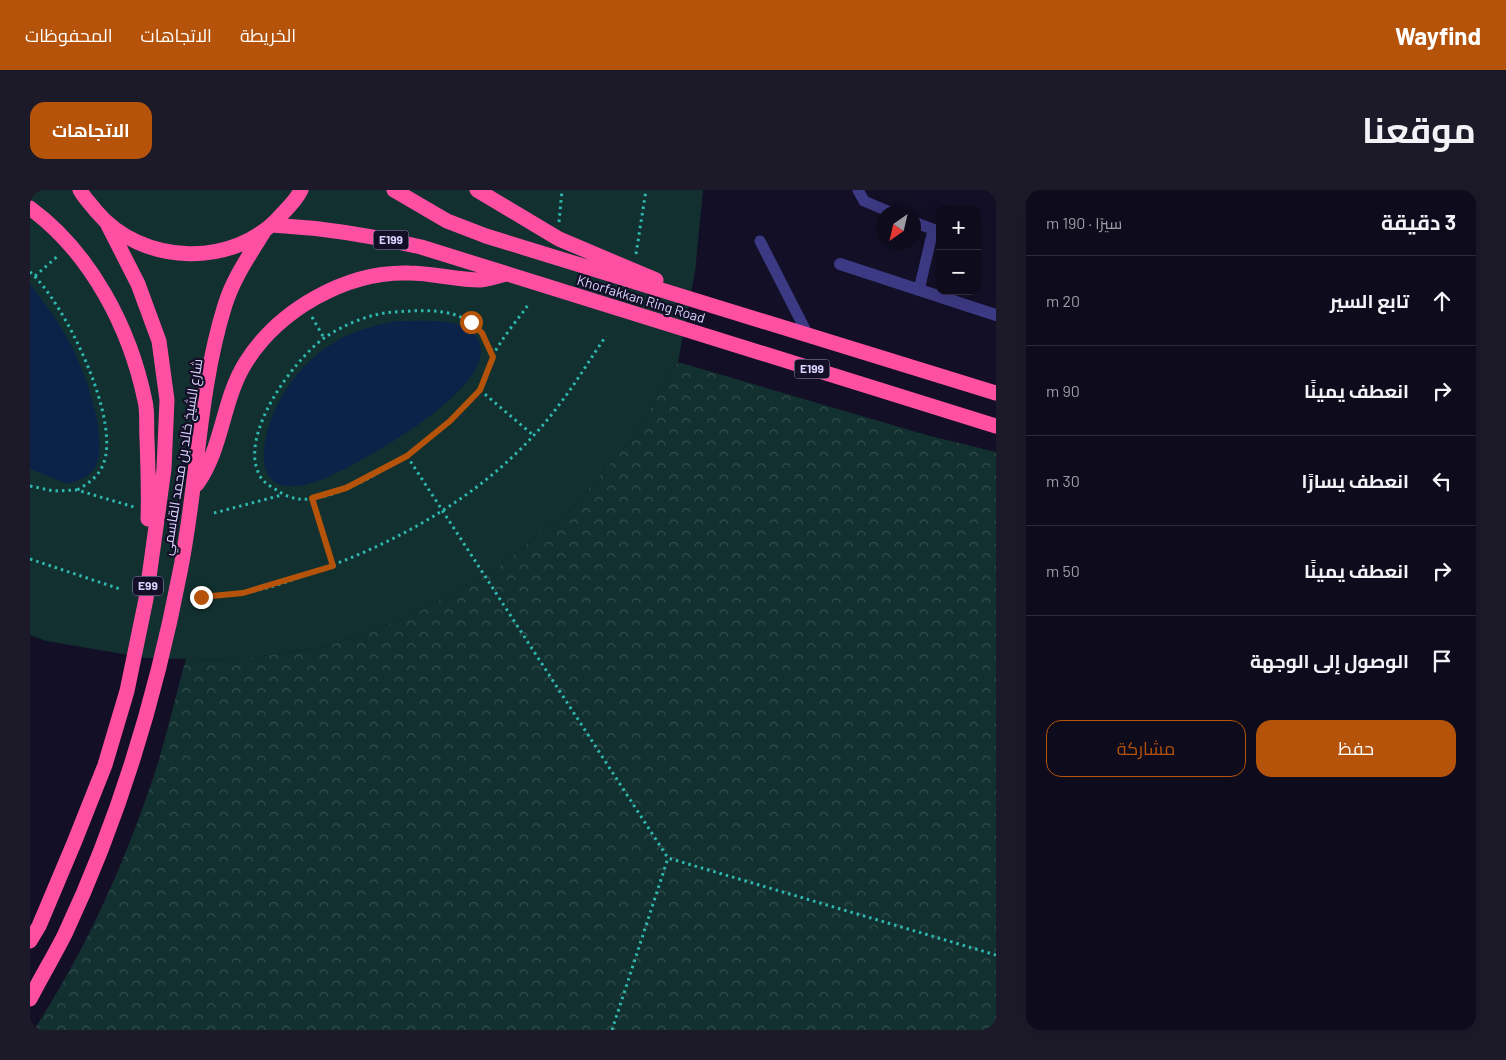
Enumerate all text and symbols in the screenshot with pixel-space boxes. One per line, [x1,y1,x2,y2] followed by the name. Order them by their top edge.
[1395,21,1481,50] text: Wayfind
[25,24,113,46] text: المحفوظات
[141,24,212,46] text: الاتجاهات
[240,24,296,46] text: الخريطة
[30,102,152,159] button: الاتجاهات
[1362,108,1476,150] text: موقعنا
[876,205,921,250] north arrow
[936,205,981,295] map controls
[936,205,981,250] button: +
[1381,209,1456,234] text: 3 دقيقة
[1046,213,1122,232] text: سيرًا · 190 m
[374,230,408,250] road number: E199
[936,250,981,295] button: −
[575,271,707,326] street label: Khorfakkan Ring Road
[1428,287,1456,315] icon: ahead
[1330,289,1409,312] text: تابع السير
[1046,291,1080,310] text: 20 m
[460,311,483,334] route start
[158,357,209,557] street label: شارع الشيخ خالد بن محمد القاسمي
[794,360,830,378] road number: E199
[1428,377,1456,405] icon: right
[1304,379,1409,402] text: انعطف يمينًا
[1046,381,1080,400] text: 90 m
[1428,467,1456,495] icon: left
[1302,469,1409,492] text: انعطف يسارًا
[1046,471,1080,490] text: 30 m
[1428,557,1456,585] icon: right
[1304,559,1409,582] text: انعطف يمينًا
[1046,561,1080,580] text: 50 m
[133,576,163,596] road number: E99
[190,586,213,609] route end
[1428,647,1456,675] icon: arrive
[1250,649,1409,672] text: الوصول إلى الوجهة
[1046,720,1246,777] button: مشاركة
[1256,720,1456,777] button: حفظ

